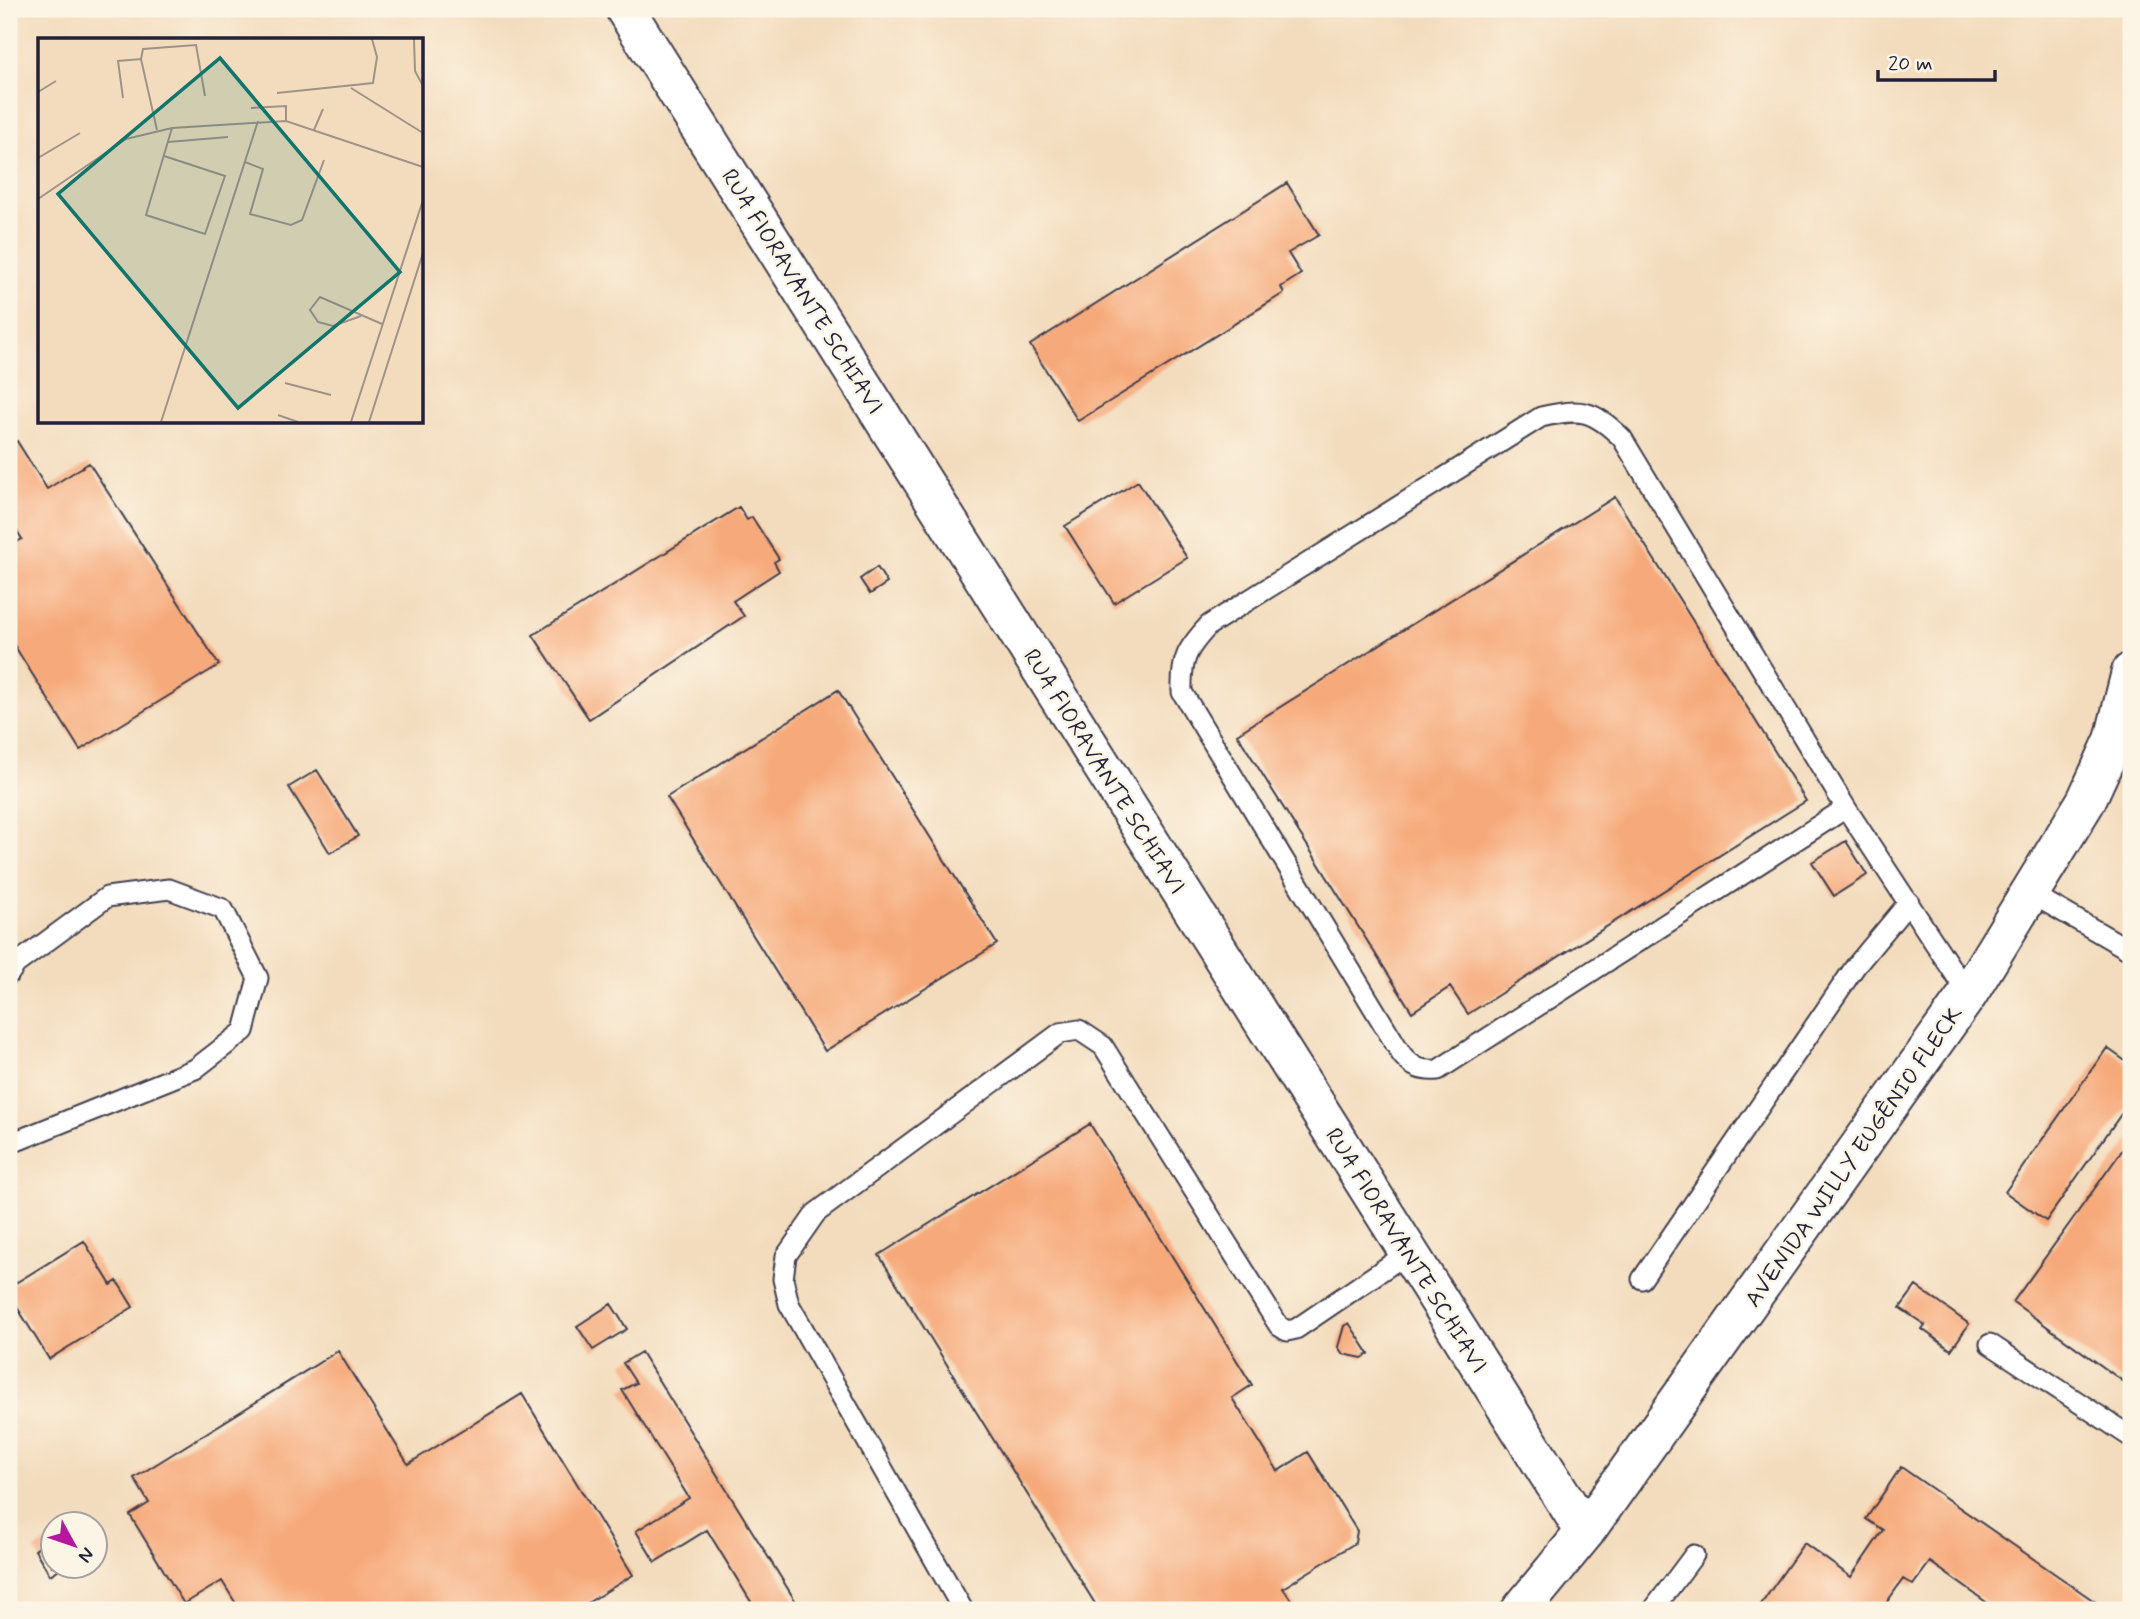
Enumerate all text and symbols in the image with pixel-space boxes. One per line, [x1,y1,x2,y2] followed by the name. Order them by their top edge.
[38,38,424,424] inset map
[1878,38,1995,82] scale bar
[1888,50,1933,78] text: 20 m
[713,164,889,420] street label: RUA FIORAVANTE SCHIAVI
[1015,644,1191,900] street label: RUA FIORAVANTE SCHIAVI
[1739,1000,1971,1314] street label: AVENIDA WILLY EUGÊNIO FLECK
[1317,1123,1493,1379] street label: RUA FIORAVANTE SCHIAVI
[38,1510,108,1580] north arrow
[72,1542,100,1568] text: N

